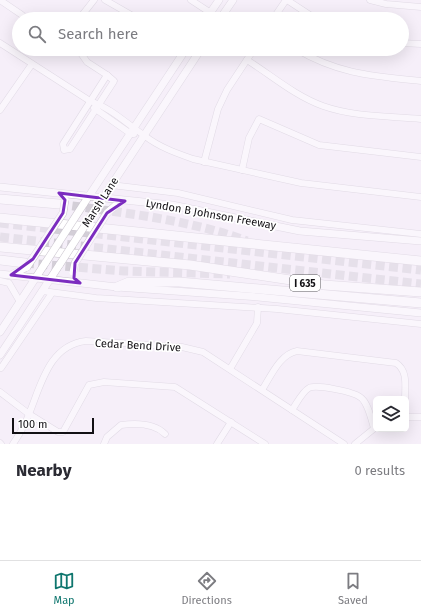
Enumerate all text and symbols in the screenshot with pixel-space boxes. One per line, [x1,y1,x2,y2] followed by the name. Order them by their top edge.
[12,12,409,56] search box
[26,23,48,45] icon: search
[58,25,138,43] text: Search here
[79,175,121,230] street label: Marsh Lane
[145,197,278,232] street label: Lyndon B Johnson Freeway
[290,275,320,291] road number: I 635
[95,337,181,354] street label: Cedar Bend Drive
[373,396,409,432] map controls
[373,396,409,432] button: layers
[12,416,94,435] scale bar
[18,418,47,431] text: 100 m
[16,460,71,481] text: Nearby
[354,463,405,478] text: 0 results
[53,570,75,607] tab: Map
[181,570,232,607] tab: Directions
[338,570,368,607] tab: Saved

